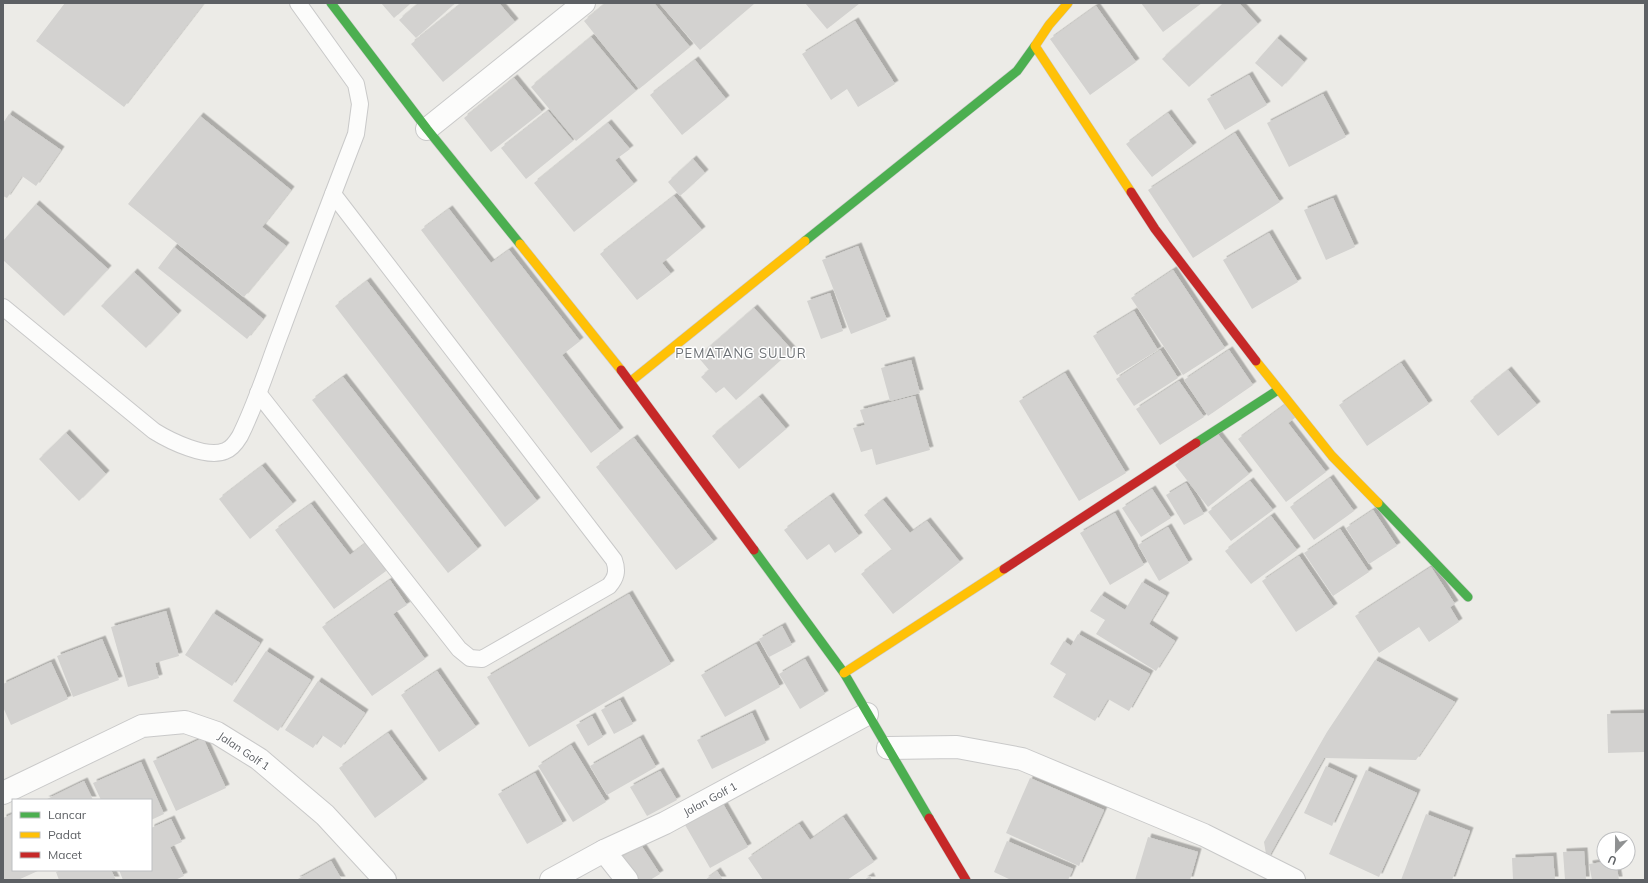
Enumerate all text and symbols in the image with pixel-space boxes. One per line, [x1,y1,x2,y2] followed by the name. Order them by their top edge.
[675,345,807,361] district label: PEMATANG SULUR
[216,729,272,773] street label: Jalan Golf 1
[681,779,739,819] street label: Jalan Golf 1
[12,799,152,871] legend
[48,807,87,822] text: Lancar
[48,827,81,842] text: Padat
[1596,831,1636,871] north arrow
[48,847,82,862] text: Macet
[1606,852,1619,868] text: U

